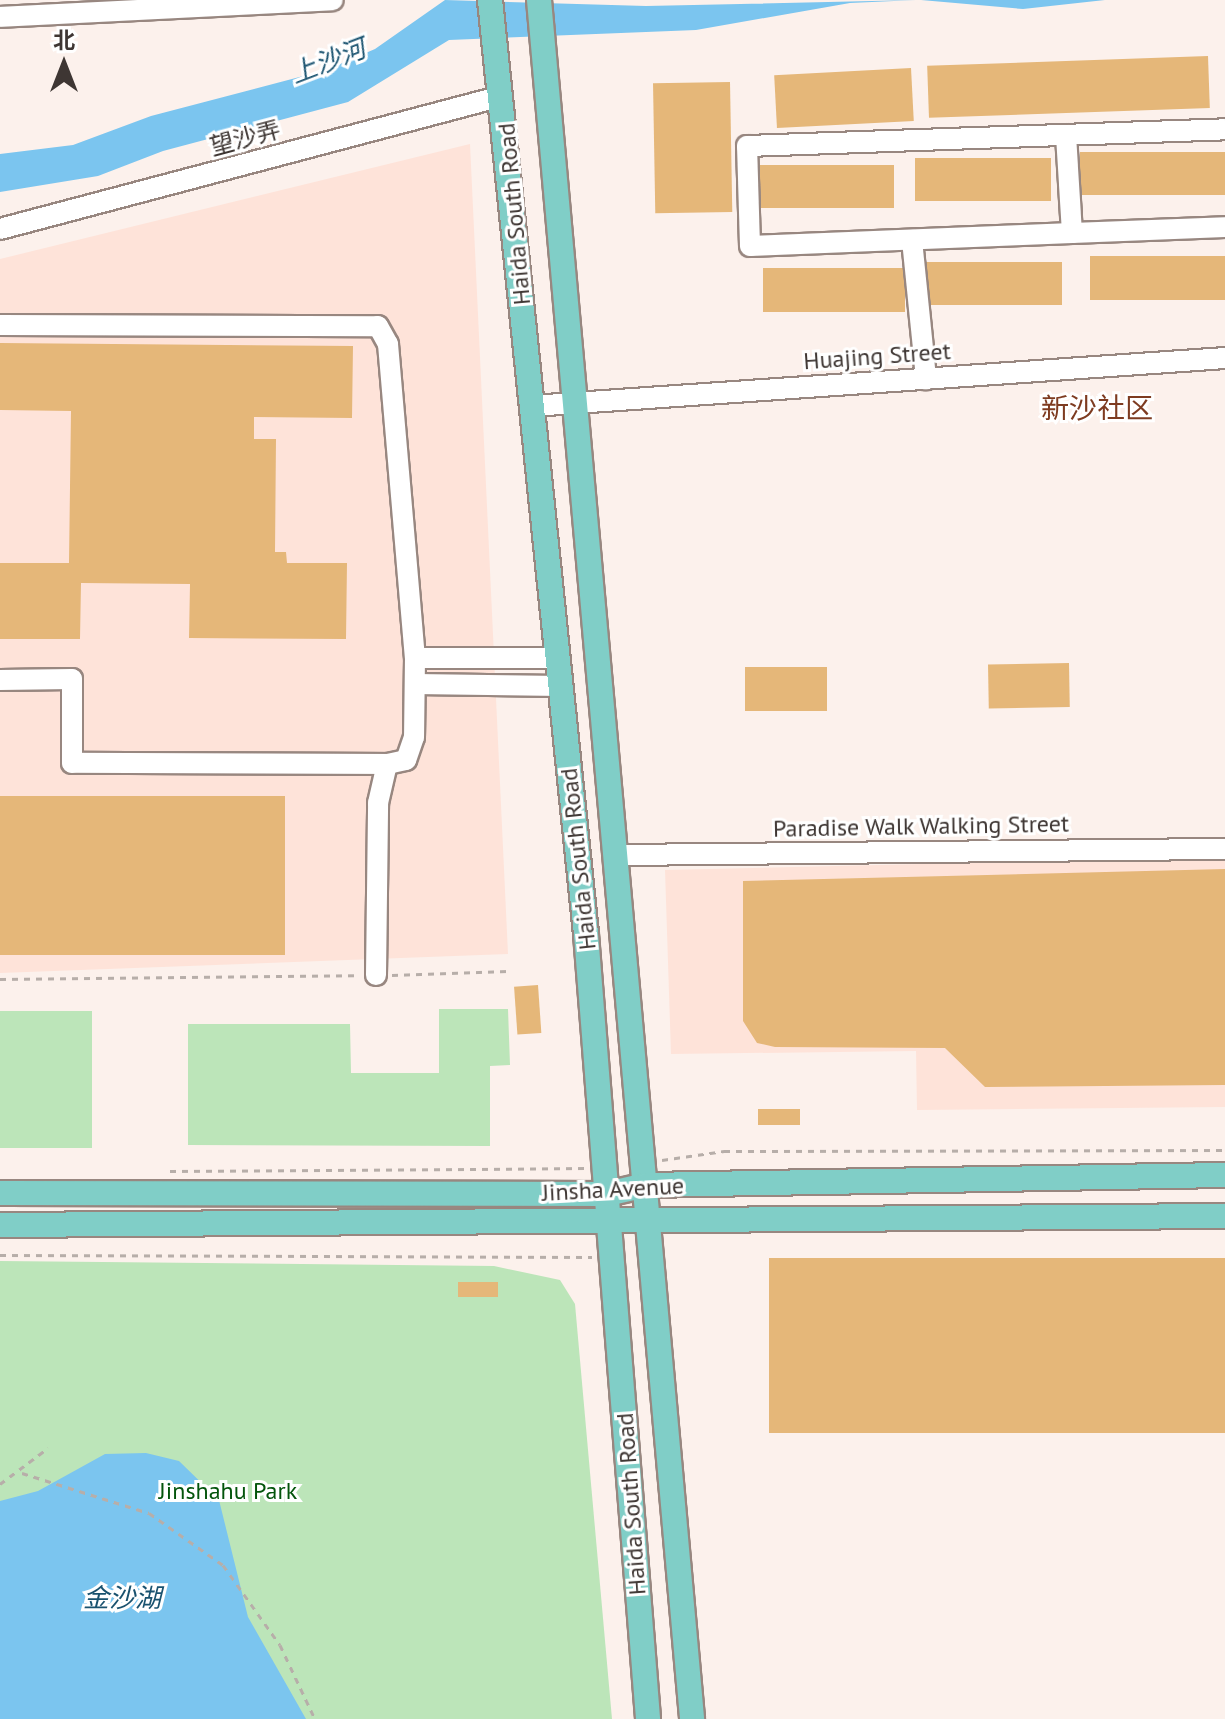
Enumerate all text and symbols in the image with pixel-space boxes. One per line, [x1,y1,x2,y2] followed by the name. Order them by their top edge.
[24,24,104,104] north arrow
[53,26,75,54] text: 北
[286,32,370,90] water label: 上沙河
[206,115,284,161] street label: 望沙弄
[492,122,536,306] street label: Haida South Road
[802,336,952,376] street label: Huajing Street
[1041,391,1153,425] district label: 新沙社区
[554,767,602,951] street label: Haida South Road
[772,809,1070,843] street label: Paradise Walk Walking Street
[541,1171,685,1207] street label: Jinsha Avenue
[610,1412,652,1596] street label: Haida South Road
[159,1477,297,1505] park label: Jinshahu Park
[83,1582,161,1614] water label: 金沙湖

